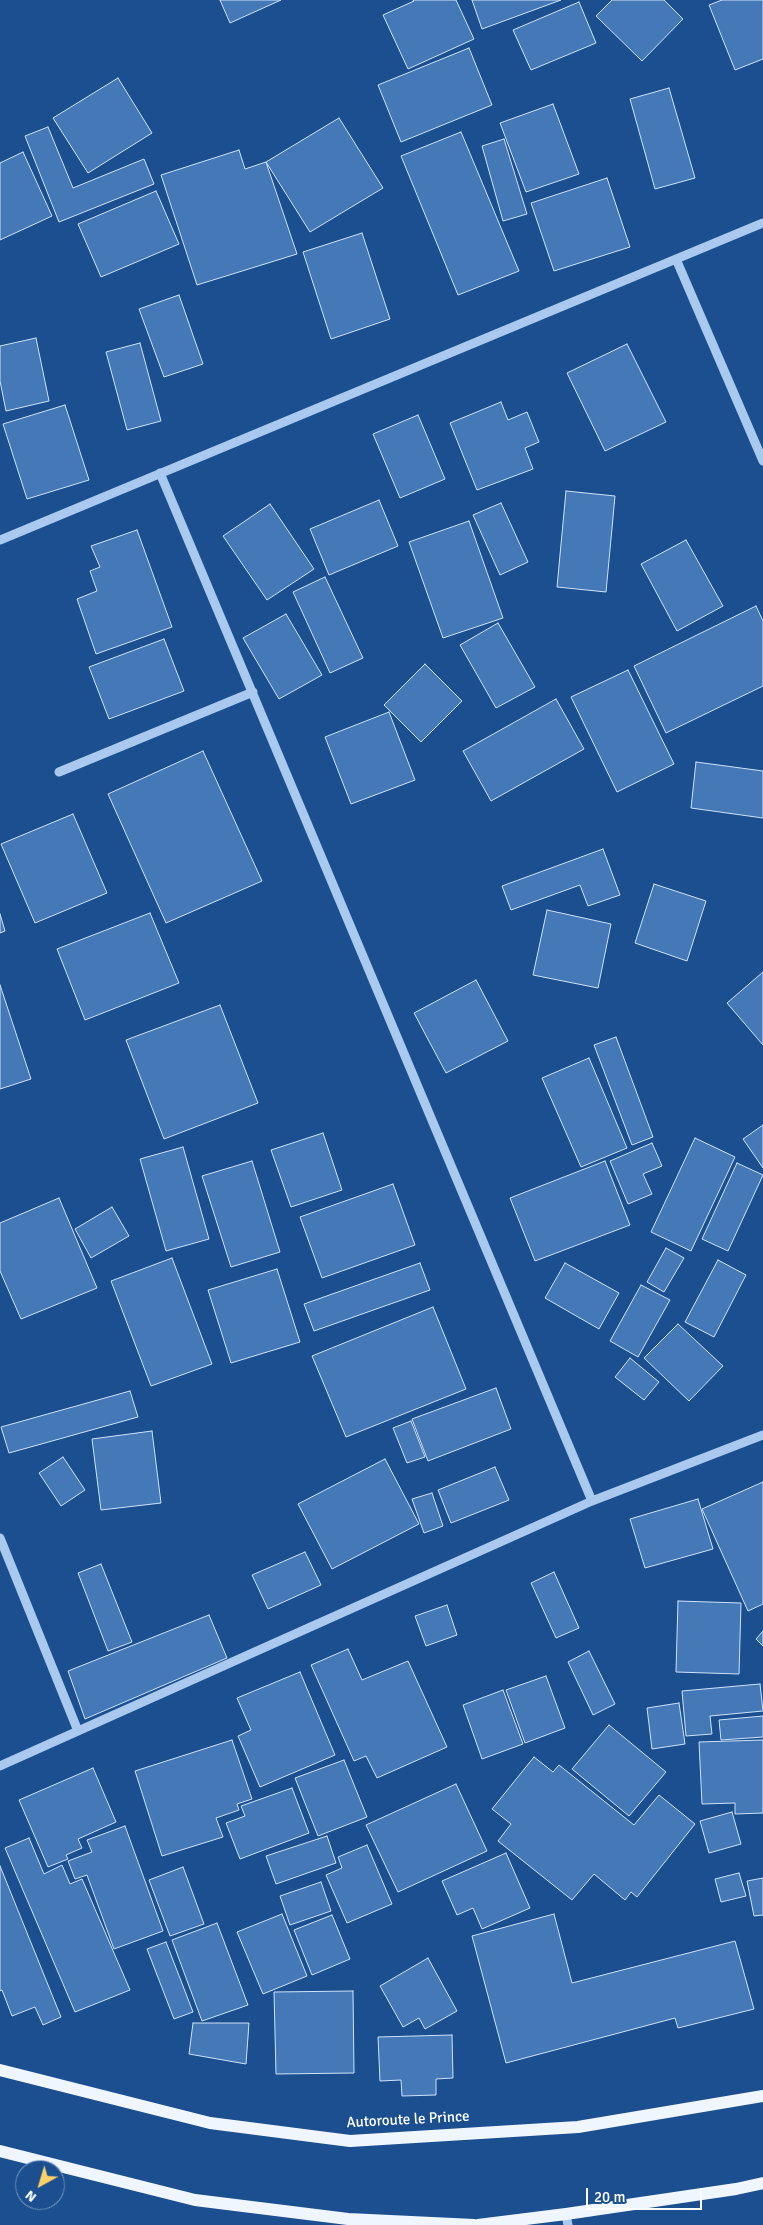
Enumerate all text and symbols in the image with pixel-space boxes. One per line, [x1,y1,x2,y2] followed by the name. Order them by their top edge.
[346,2108,470,2132] street label: Autoroute le Prince
[15,2160,65,2210] north arrow
[588,2178,704,2210] scale bar
[22,2187,40,2206] text: N
[594,2188,625,2206] text: 20 m

